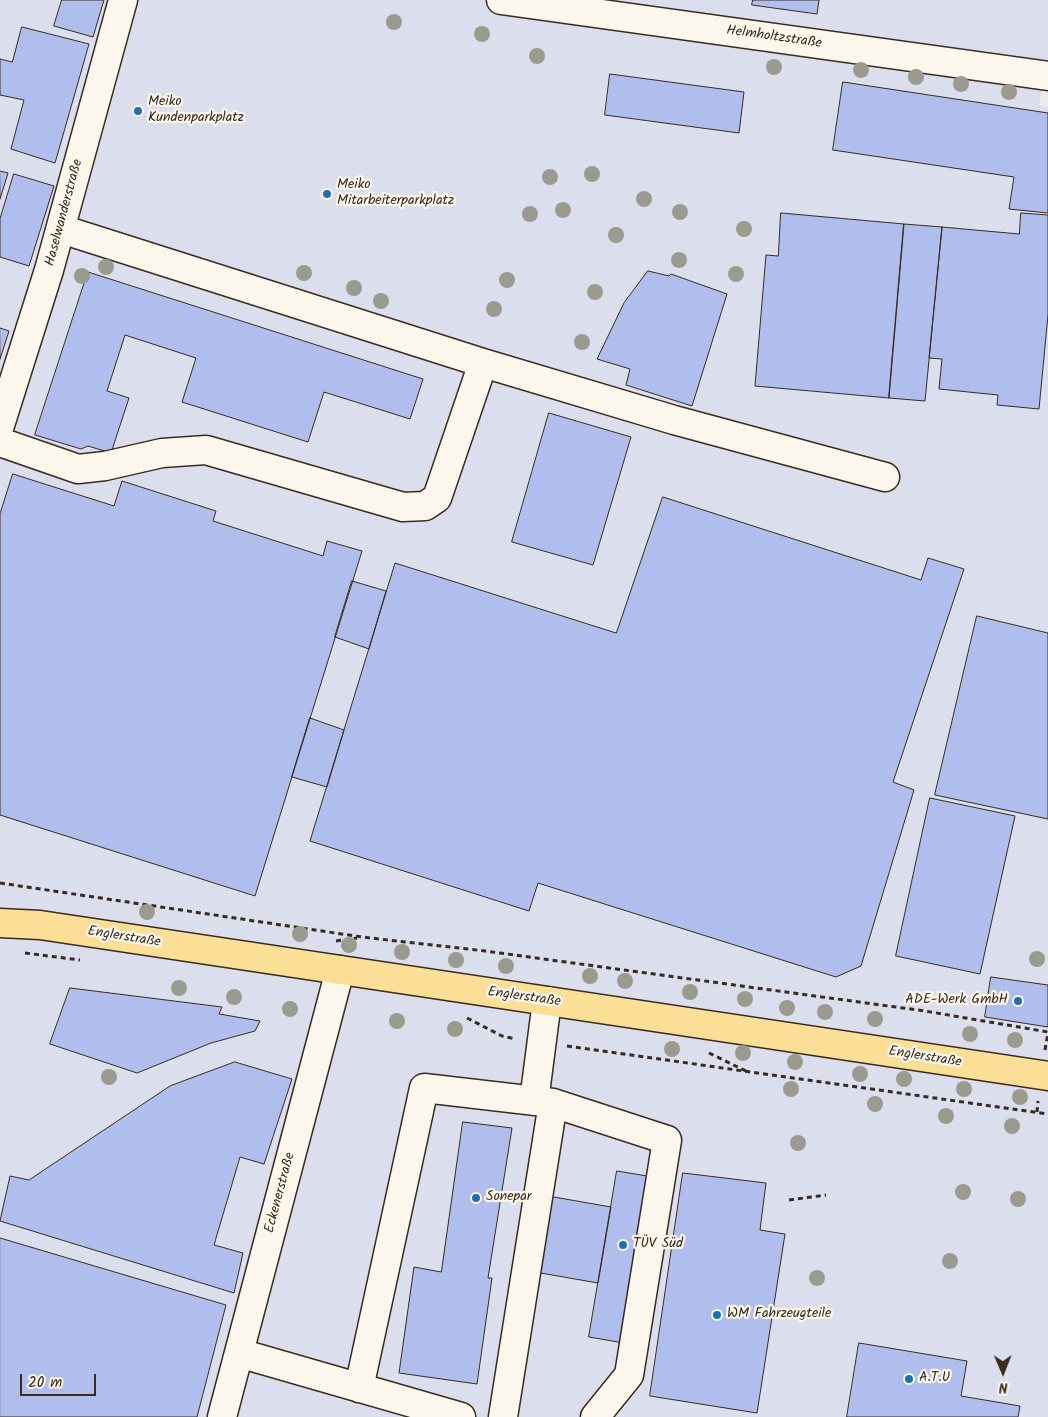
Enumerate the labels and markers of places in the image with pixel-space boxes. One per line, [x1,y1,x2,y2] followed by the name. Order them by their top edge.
[148,95,244,128] place label: Meiko Kundenparkplatz
[132,105,144,117] marker: Meiko Kundenparkplatz
[337,178,454,210] place label: Meiko Mitarbeiterparkplatz
[321,188,333,200] marker: Meiko Mitarbeiterparkplatz
[905,993,1008,1009] place label: ADE-Werk GmbH
[1012,995,1024,1007] marker: ADE-Werk GmbH
[486,1190,531,1206] place label: Sonepar
[470,1192,482,1204] marker: Sonepar
[633,1237,683,1253] place label: TÜV Süd
[617,1239,629,1251] marker: TÜV Süd
[727,1307,831,1323] place label: WM Fahrzeugteile
[711,1309,723,1321] marker: WM Fahrzeugteile
[919,1371,950,1387] place label: A.T.U
[903,1373,915,1385] marker: A.T.U

